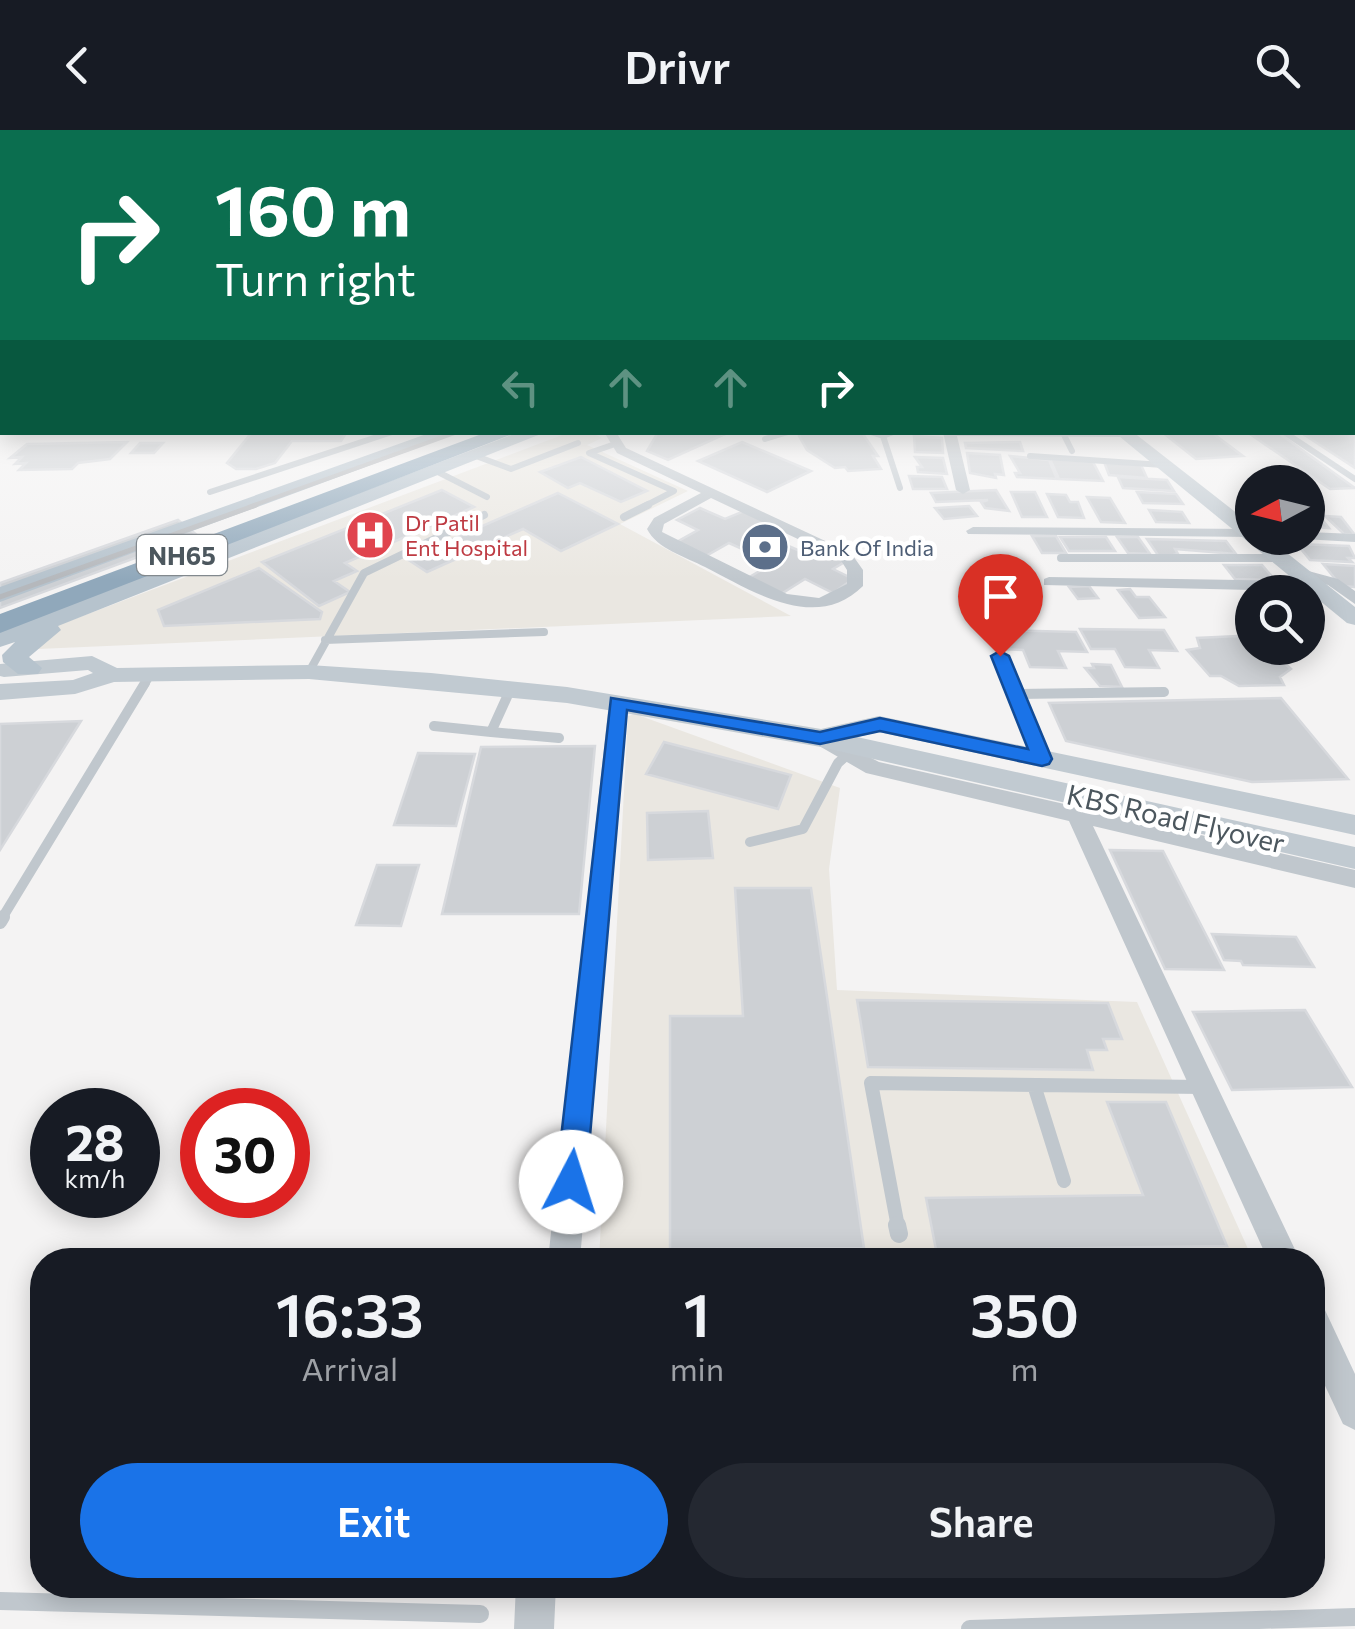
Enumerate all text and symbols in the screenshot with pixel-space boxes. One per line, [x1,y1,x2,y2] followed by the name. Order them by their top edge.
[50,38,105,93] icon: back
[625,38,730,93] text: Drivr
[1250,38,1305,93] icon: search
[215,165,411,250] text: 160 m
[50,170,180,300] icon: right
[215,250,416,305] text: Turn right
[493,360,548,415] icon: left
[598,360,653,415] icon: ahead
[703,360,758,415] icon: ahead
[808,360,863,415] icon: right
[1235,465,1325,555] north arrow
[1235,465,1325,665] map controls
[344,509,396,561] hospital icon: Dr Patil Ent Hospital
[405,509,528,561] place label: Dr Patil Ent Hospital
[739,521,791,573] bank icon: Bank Of India
[800,534,934,561] place label: Bank Of India
[137,535,227,575] road number: NH65
[958,554,1043,657] pin
[973,569,1028,624] icon: arrive
[1235,575,1325,665] button: search
[1064,776,1288,860] street label: KBS Road Flyover
[180,1088,310,1218] speed limit sign: 30
[65,1110,125,1171] text: 28
[519,1130,623,1234] position arrow
[65,1163,125,1193] text: km/h
[276,1276,424,1349] text: 16:33
[684,1276,710,1349] text: 1
[970,1276,1079,1349] text: 350
[301,1348,398,1388] text: Arrival
[670,1348,724,1388] text: min
[1011,1348,1039,1388] text: m
[80,1463,668,1578] button: Exit
[688,1463,1275,1578] button: Share

